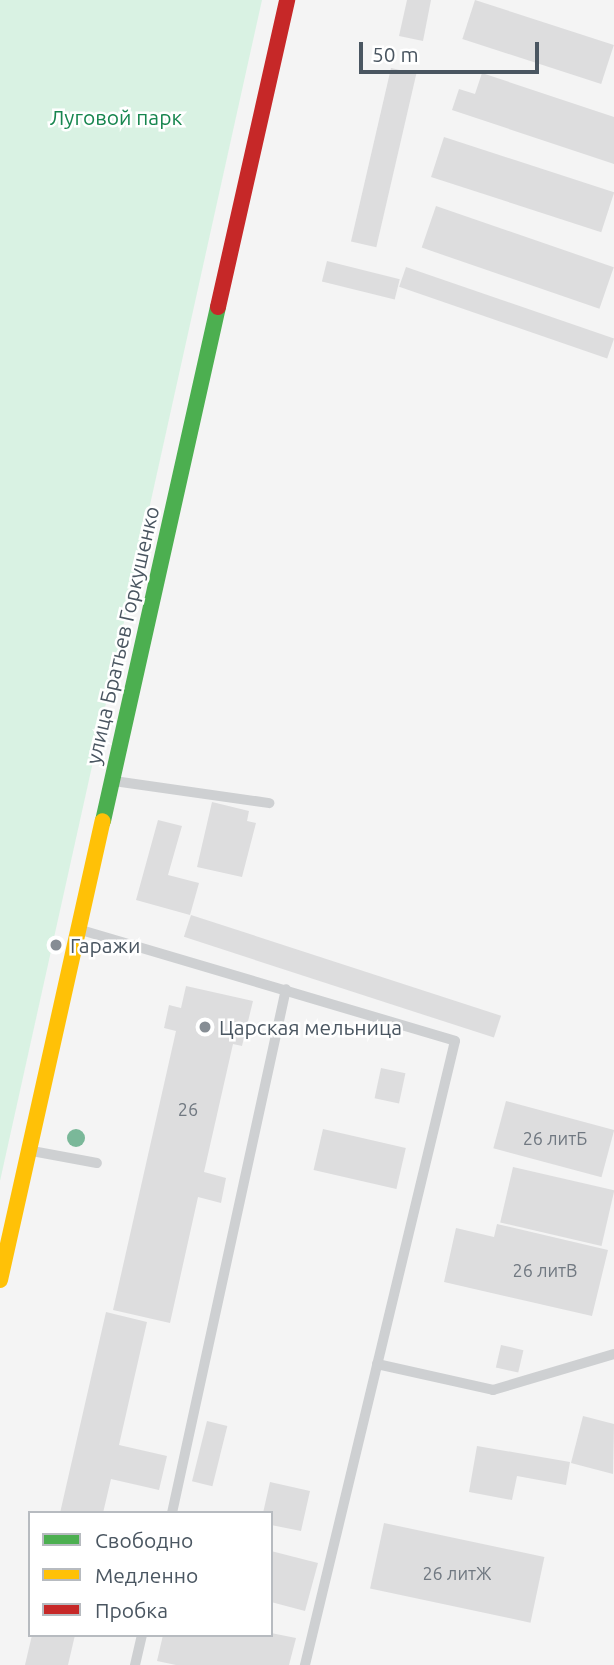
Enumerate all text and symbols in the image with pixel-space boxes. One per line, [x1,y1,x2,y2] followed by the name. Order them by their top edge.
[362,28,542,72] scale bar
[372,42,419,66] text: 50 m
[50,104,182,130] park label: Луговой парк
[80,504,164,766] street label: улица Братьев Горкушенко
[70,932,140,958] place label: Гаражи
[48,937,64,953] marker: Гаражи
[219,1014,402,1040] place label: Царская мельница
[197,1019,213,1035] marker: Царская мельница
[178,1098,198,1120] house number: 26
[523,1127,587,1149] house number: 26 литБ
[512,1259,578,1281] house number: 26 литВ
[28,1511,273,1637] legend
[95,1528,193,1552] text: Свободно
[422,1562,492,1584] house number: 26 литЖ
[95,1563,198,1587] text: Медленно
[95,1598,168,1622] text: Пробка

